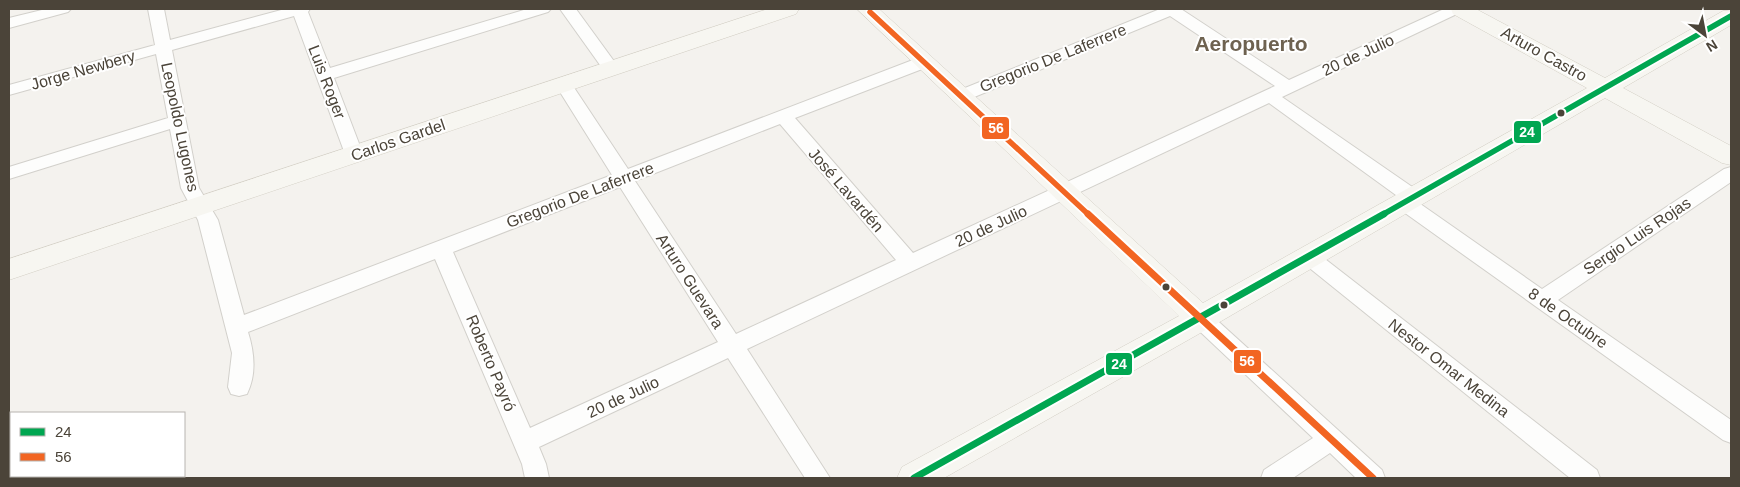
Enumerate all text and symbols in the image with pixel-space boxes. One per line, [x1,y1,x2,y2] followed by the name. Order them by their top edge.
[1680,10,1730,60] north arrow
[977,21,1129,95] street label: Gregorio De Laferrere
[1498,24,1590,85] street label: Arturo Castro
[1319,31,1397,79] street label: 20 de Julio
[1194,32,1308,55] district label: Aeropuerto
[1703,37,1720,55] text: N
[305,43,349,122] street label: Luis Roger
[29,47,137,93] street label: Jorge Newbery
[158,61,202,193] street label: Leopoldo Lugones
[1556,108,1566,118] unlabelled marker
[349,116,447,164] street label: Carlos Gardel
[981,116,1010,140] line badge: 56
[988,120,1004,136] text: 56
[1513,120,1542,144] line badge: 24
[1519,124,1535,140] text: 24
[805,145,887,235] street label: José Lavardén
[504,159,656,231] street label: Gregorio De Laferrere
[1580,194,1694,278] street label: Sergio Luis Rojas
[952,202,1030,250] street label: 20 de Julio
[653,230,727,332] street label: Arturo Guevara
[1161,282,1171,292] unlabelled marker
[1525,285,1611,352] street label: 8 de Octubre
[1219,300,1229,310] unlabelled marker
[463,312,519,414] street label: Roberto Payró
[1385,316,1513,420] street label: Nestor Omar Medina
[1233,349,1262,374] line badge: 56
[1105,352,1133,376] line badge: 24
[1239,353,1255,369] text: 56
[1111,356,1127,372] text: 24
[584,373,662,421] street label: 20 de Julio
[10,412,185,477] legend
[55,423,72,440] text: 24
[55,448,72,465] text: 56

